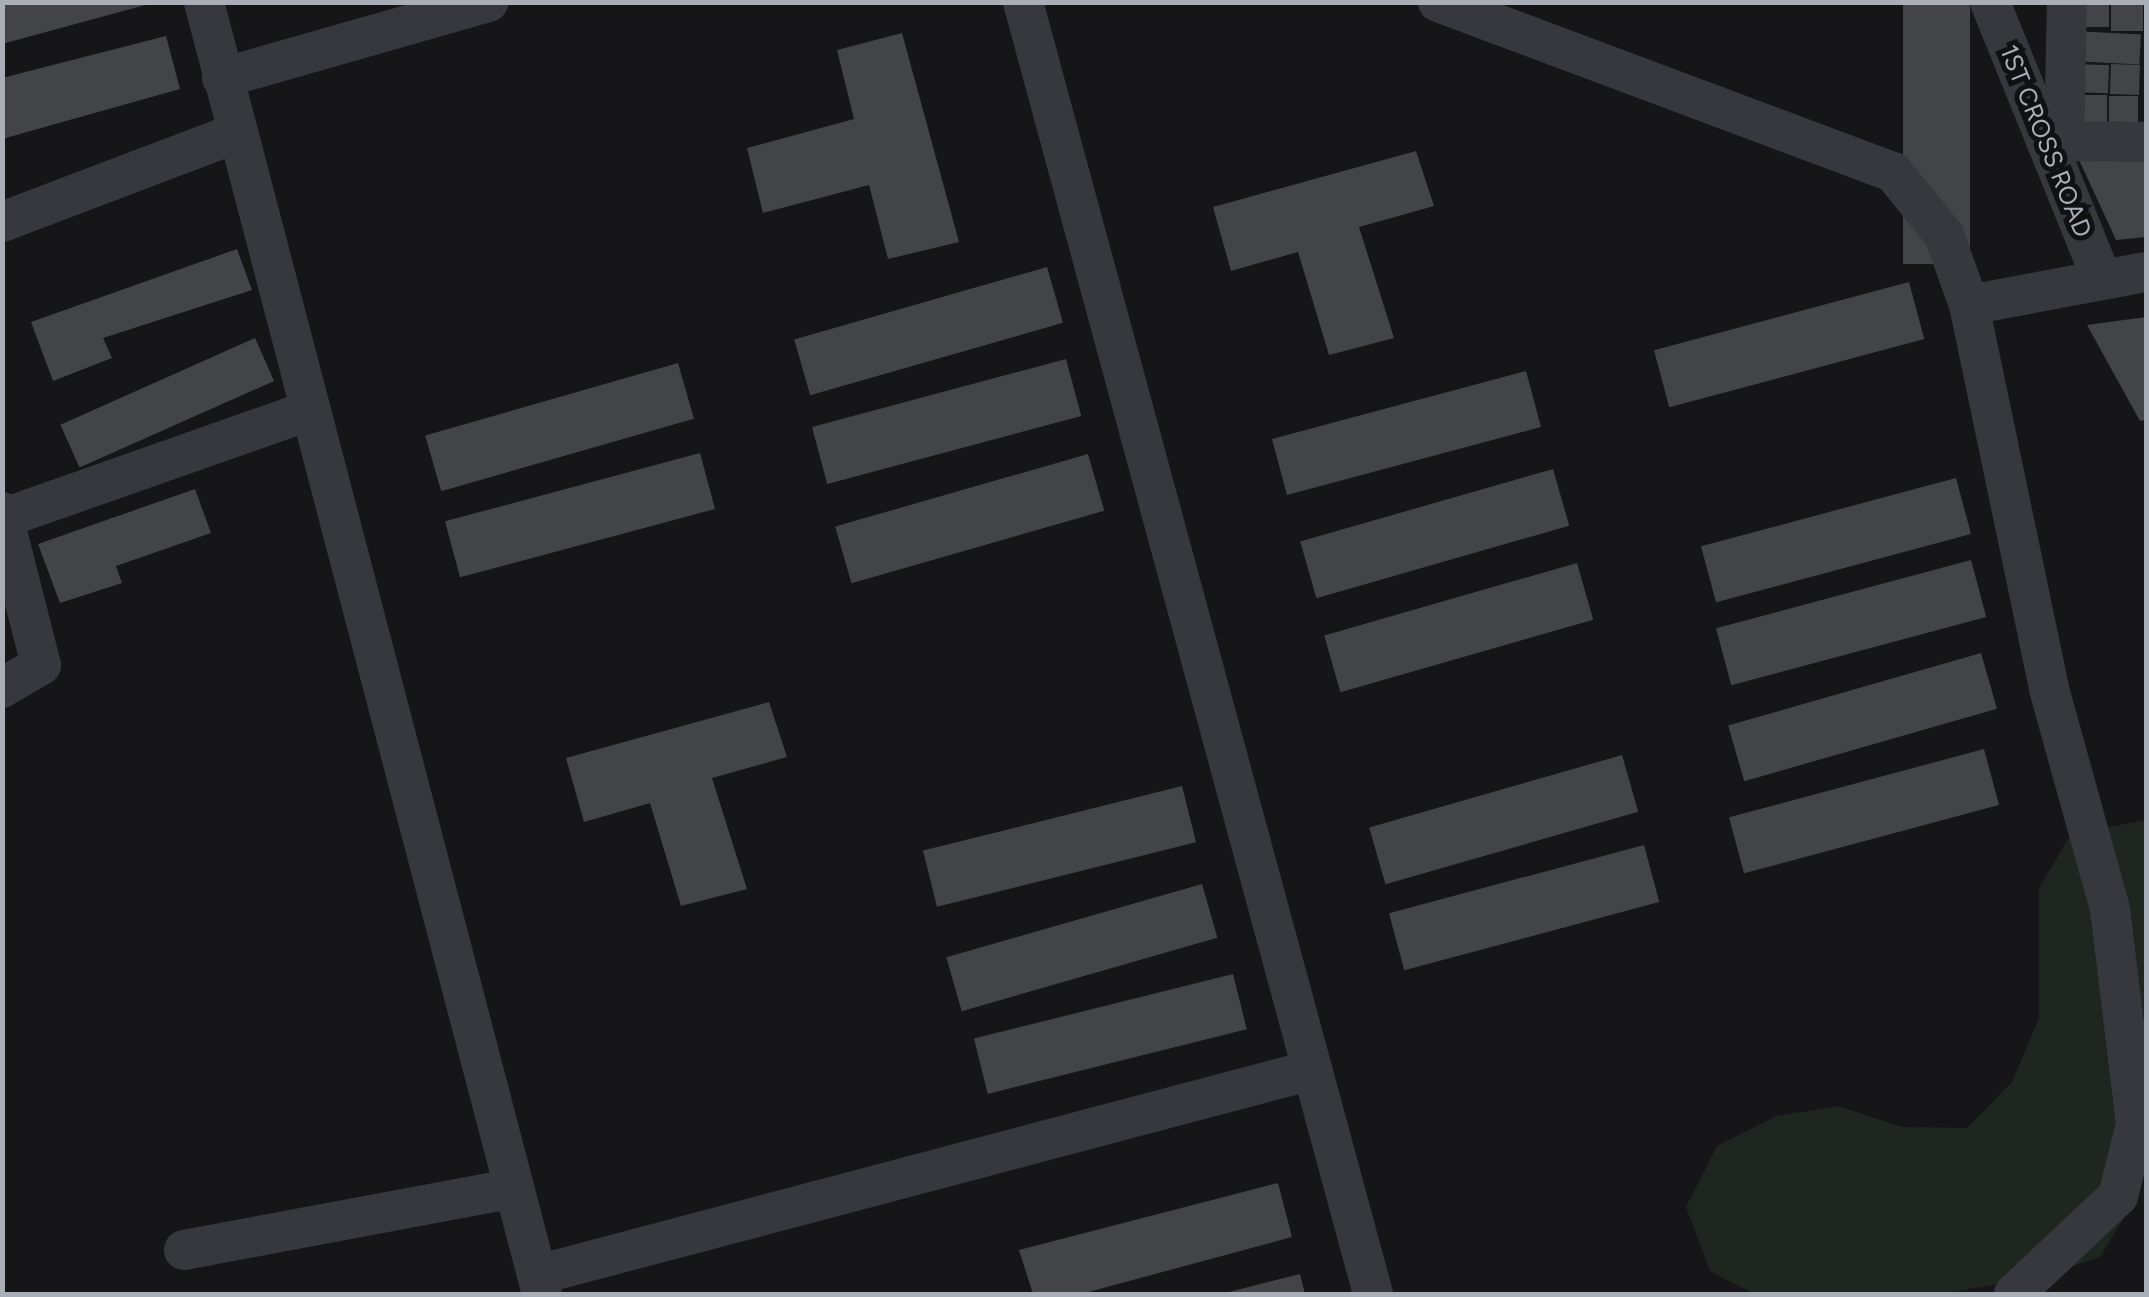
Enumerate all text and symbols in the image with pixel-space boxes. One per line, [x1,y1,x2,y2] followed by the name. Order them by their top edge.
[1994,40,2098,242] street label: 1ST CROSS ROAD

